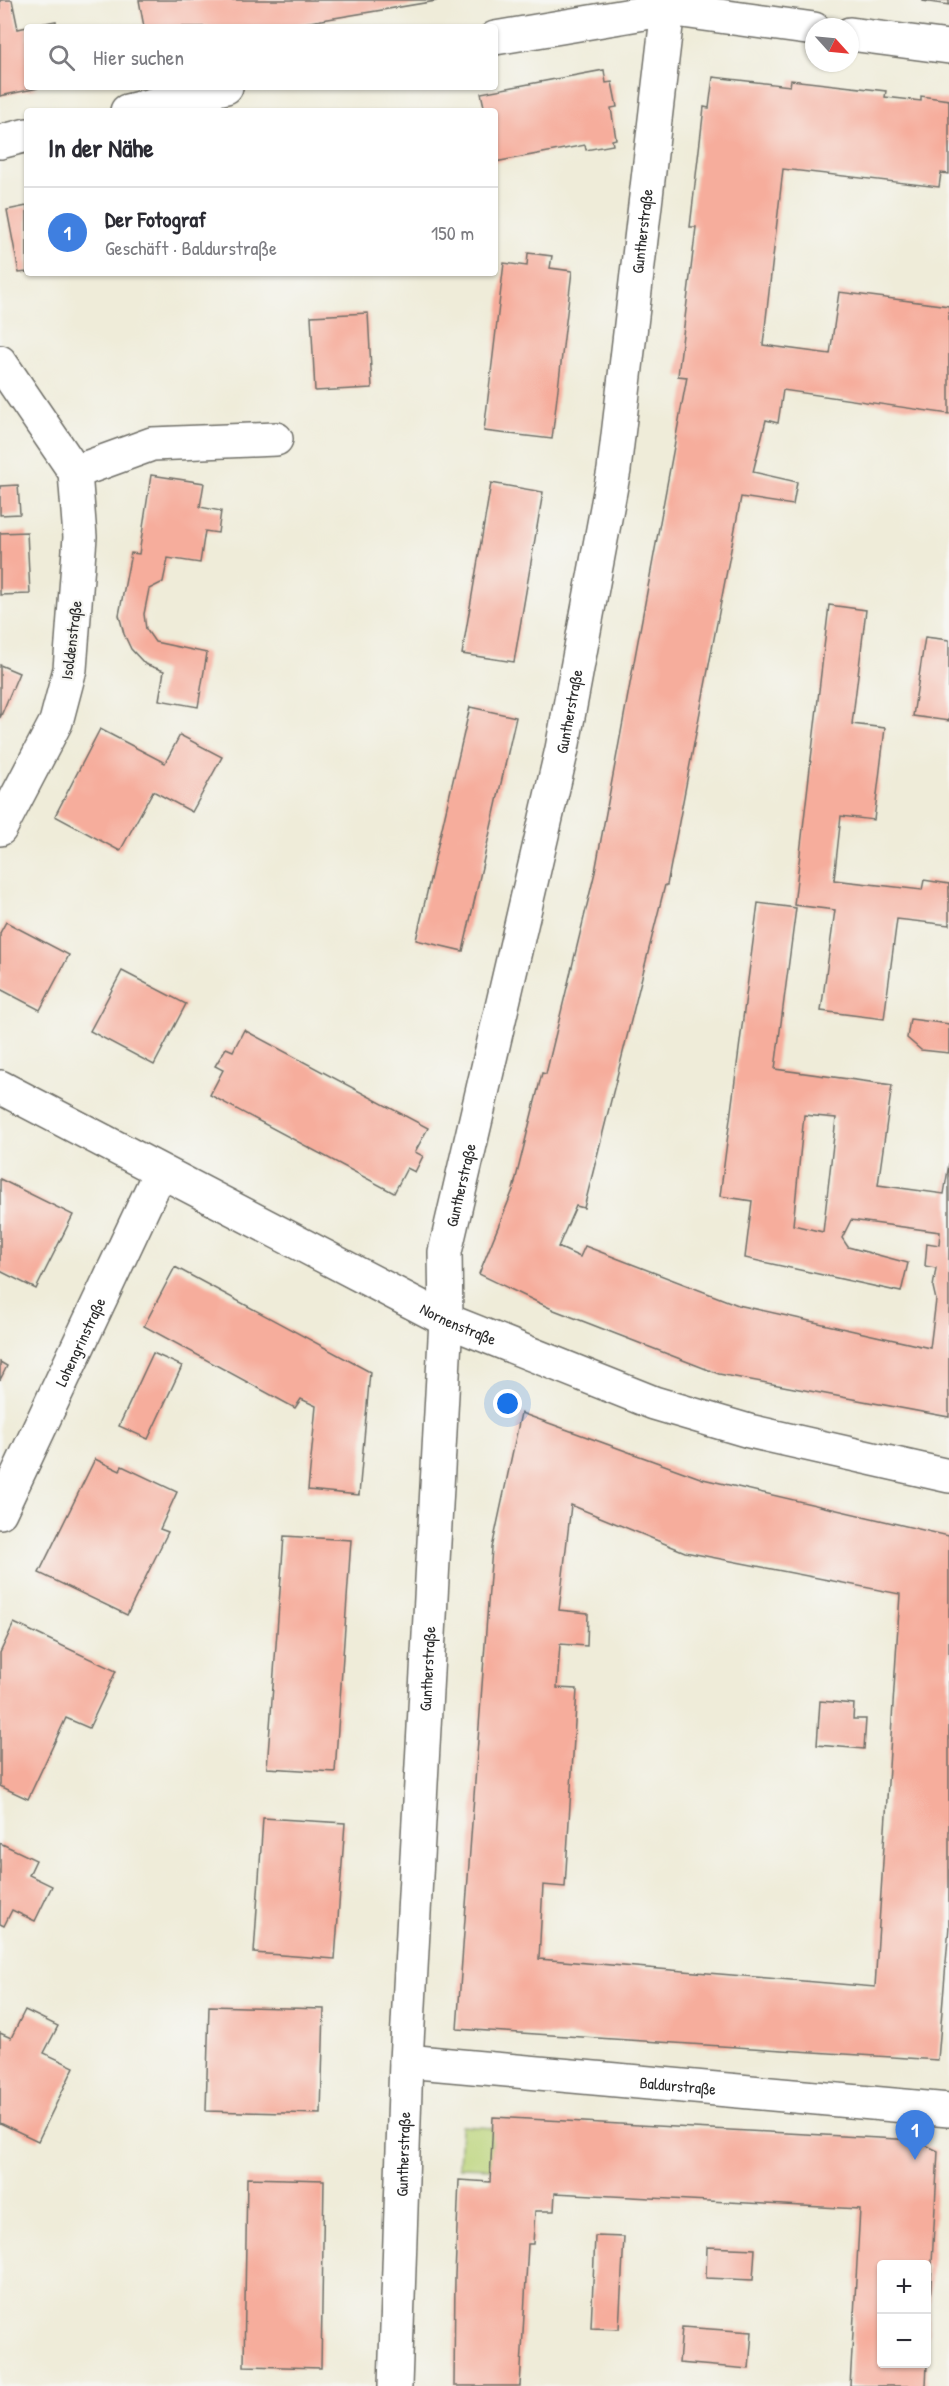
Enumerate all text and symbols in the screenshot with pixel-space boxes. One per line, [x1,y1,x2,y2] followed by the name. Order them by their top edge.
[805,18,859,72] north arrow
[24,24,498,90] search box
[45,41,78,74] icon: search
[93,42,184,72] text: Hier suchen
[48,130,154,165] text: In der Nähe
[626,187,658,275] street label: Guntherstraße
[105,204,206,234] text: Der Fotograf
[64,219,71,246] text: 1
[431,219,474,246] text: 150 m
[105,234,277,261] text: Geschäft · Baldurstraße
[55,599,87,681] street label: Isoldenstraße
[550,667,588,756] street label: Guntherstraße
[440,1141,481,1229] street label: Guntherstraße
[50,1293,111,1390] street label: Lohengrinstraße
[416,1297,500,1350] street label: Nornenstraße
[493,1389,522,1418] your location
[414,1625,440,1712] street label: Guntherstraße
[639,2071,718,2100] street label: Baldurstraße
[896,2110,934,2160] pin: 1
[390,2111,415,2197] street label: Guntherstraße
[877,2260,931,2368] map controls
[877,2260,931,2314] button: +
[877,2314,931,2368] button: −

